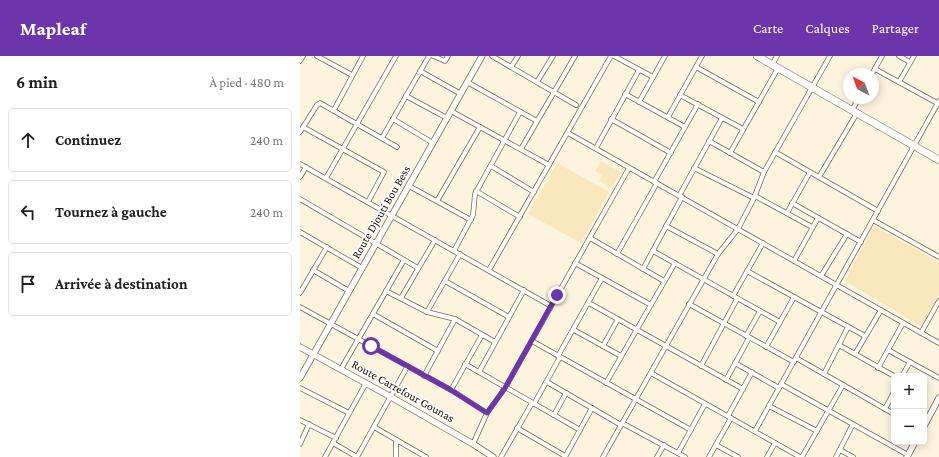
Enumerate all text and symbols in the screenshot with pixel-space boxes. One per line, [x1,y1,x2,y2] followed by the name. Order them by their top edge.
[20,18,86,39] text: Mapleaf
[753,20,783,36] text: Carte
[805,20,850,36] text: Calques
[872,20,919,36] text: Partager
[843,68,879,104] north arrow
[16,73,58,92] text: 6 min
[210,75,284,90] text: À pied · 480 m
[17,129,39,151] icon: ahead
[55,132,121,148] text: Continuez
[250,133,283,148] text: 240 m
[349,163,414,261] street label: Route Djouti Bou Bess
[17,201,39,223] icon: left
[55,204,167,220] text: Tournez à gauche
[250,205,283,220] text: 240 m
[17,273,39,295] icon: arrive
[55,276,188,292] text: Arrivée à destination
[548,286,566,304] route end
[362,337,380,355] route start
[349,357,457,425] street label: Route Carrefour Gounas
[891,373,927,445] map controls
[891,373,927,409] button: +
[891,409,927,445] button: −

